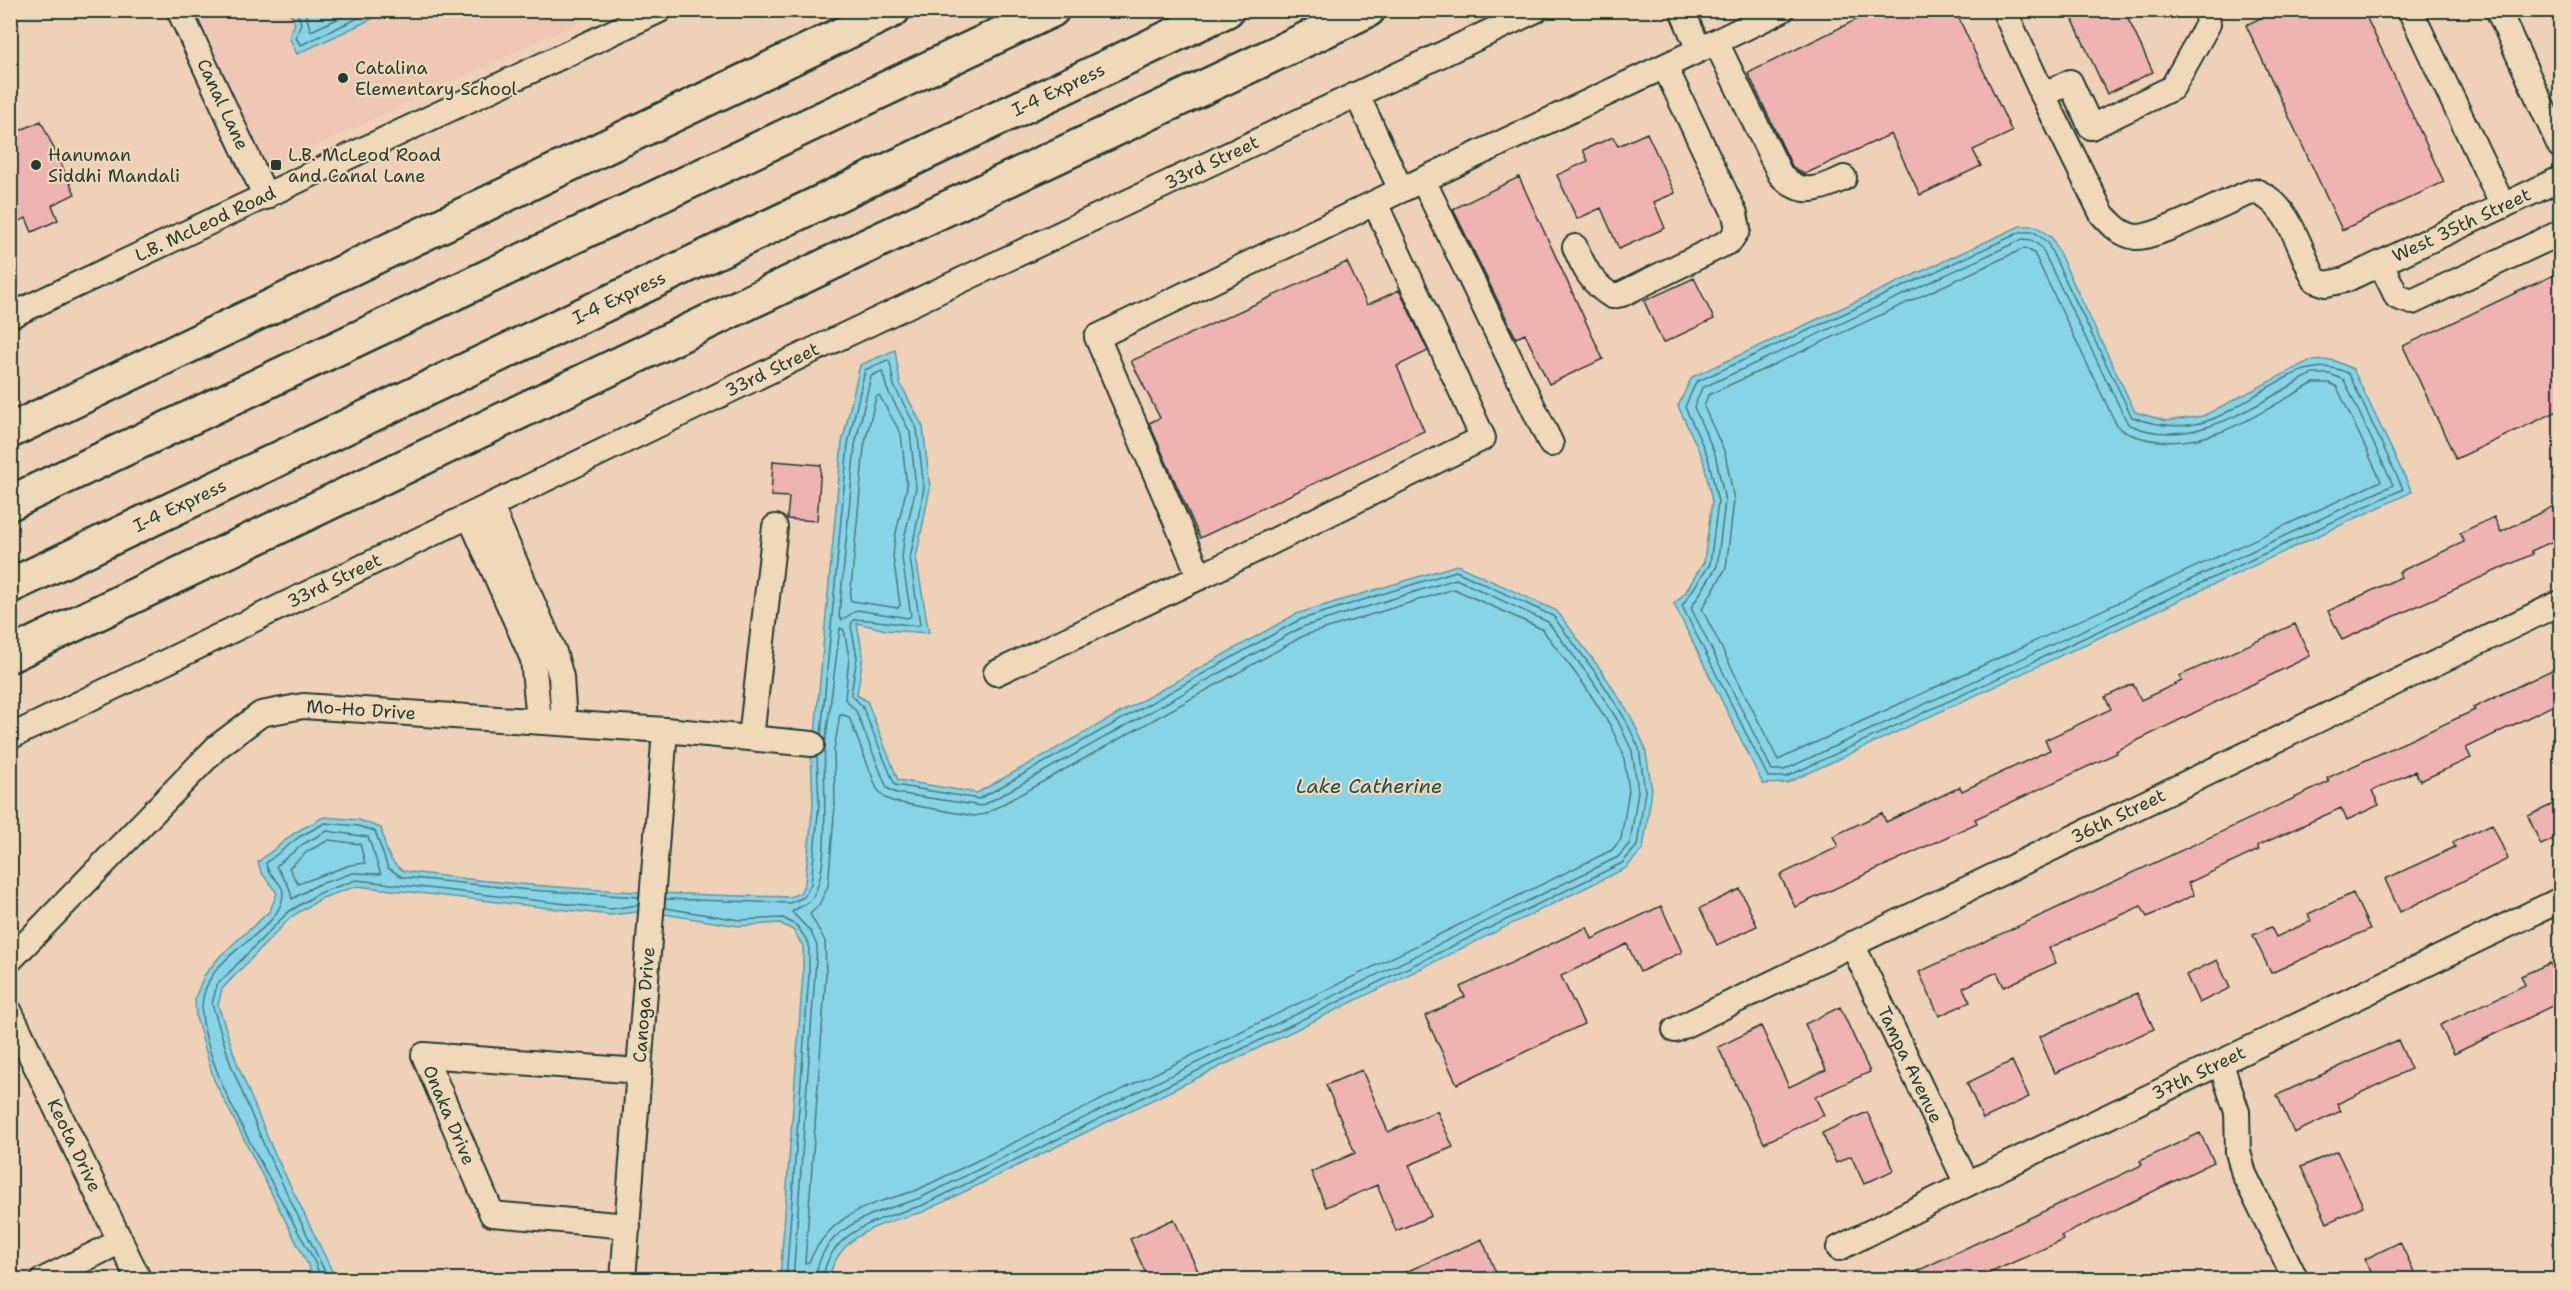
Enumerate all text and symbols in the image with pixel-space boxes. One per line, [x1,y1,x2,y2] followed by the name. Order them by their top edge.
[191,55,254,154] street label: Canal Lane
[355,56,518,101] place label: Catalina Elementary School
[1008,57,1109,122] street label: I-4 Express
[336,71,350,85] marker: Catalina Elementary School
[1161,130,1263,195] street label: 33rd Street
[48,143,180,188] place label: Hanuman Siddhi Mandali
[288,143,441,188] place label: L.B. McLeod Road and Canal Lane
[29,158,43,172] marker: Hanuman Siddhi Mandali
[269,158,283,172] marker: L.B. McLeod Road and Canal Lane
[131,181,280,267] street label: L.B. McLeod Road
[2388,182,2535,268] street label: West 35th Street
[569,265,670,330] street label: I-4 Express
[721,337,823,403] street label: 33rd Street
[129,473,230,538] street label: I-4 Express
[283,548,386,614] street label: 33rd Street
[306,694,417,725] street label: Mo-Ho Drive
[1296,773,1442,799] water label: Lake Catherine
[2067,783,2170,849] street label: 36th Street
[628,946,660,1064] street label: Canoga Drive
[1872,1003,1948,1127] street label: Tampa Avenue
[2148,1040,2250,1106] street label: 37th Street
[417,1061,481,1169] street label: Onaka Drive
[42,1095,107,1196] street label: Keota Drive

